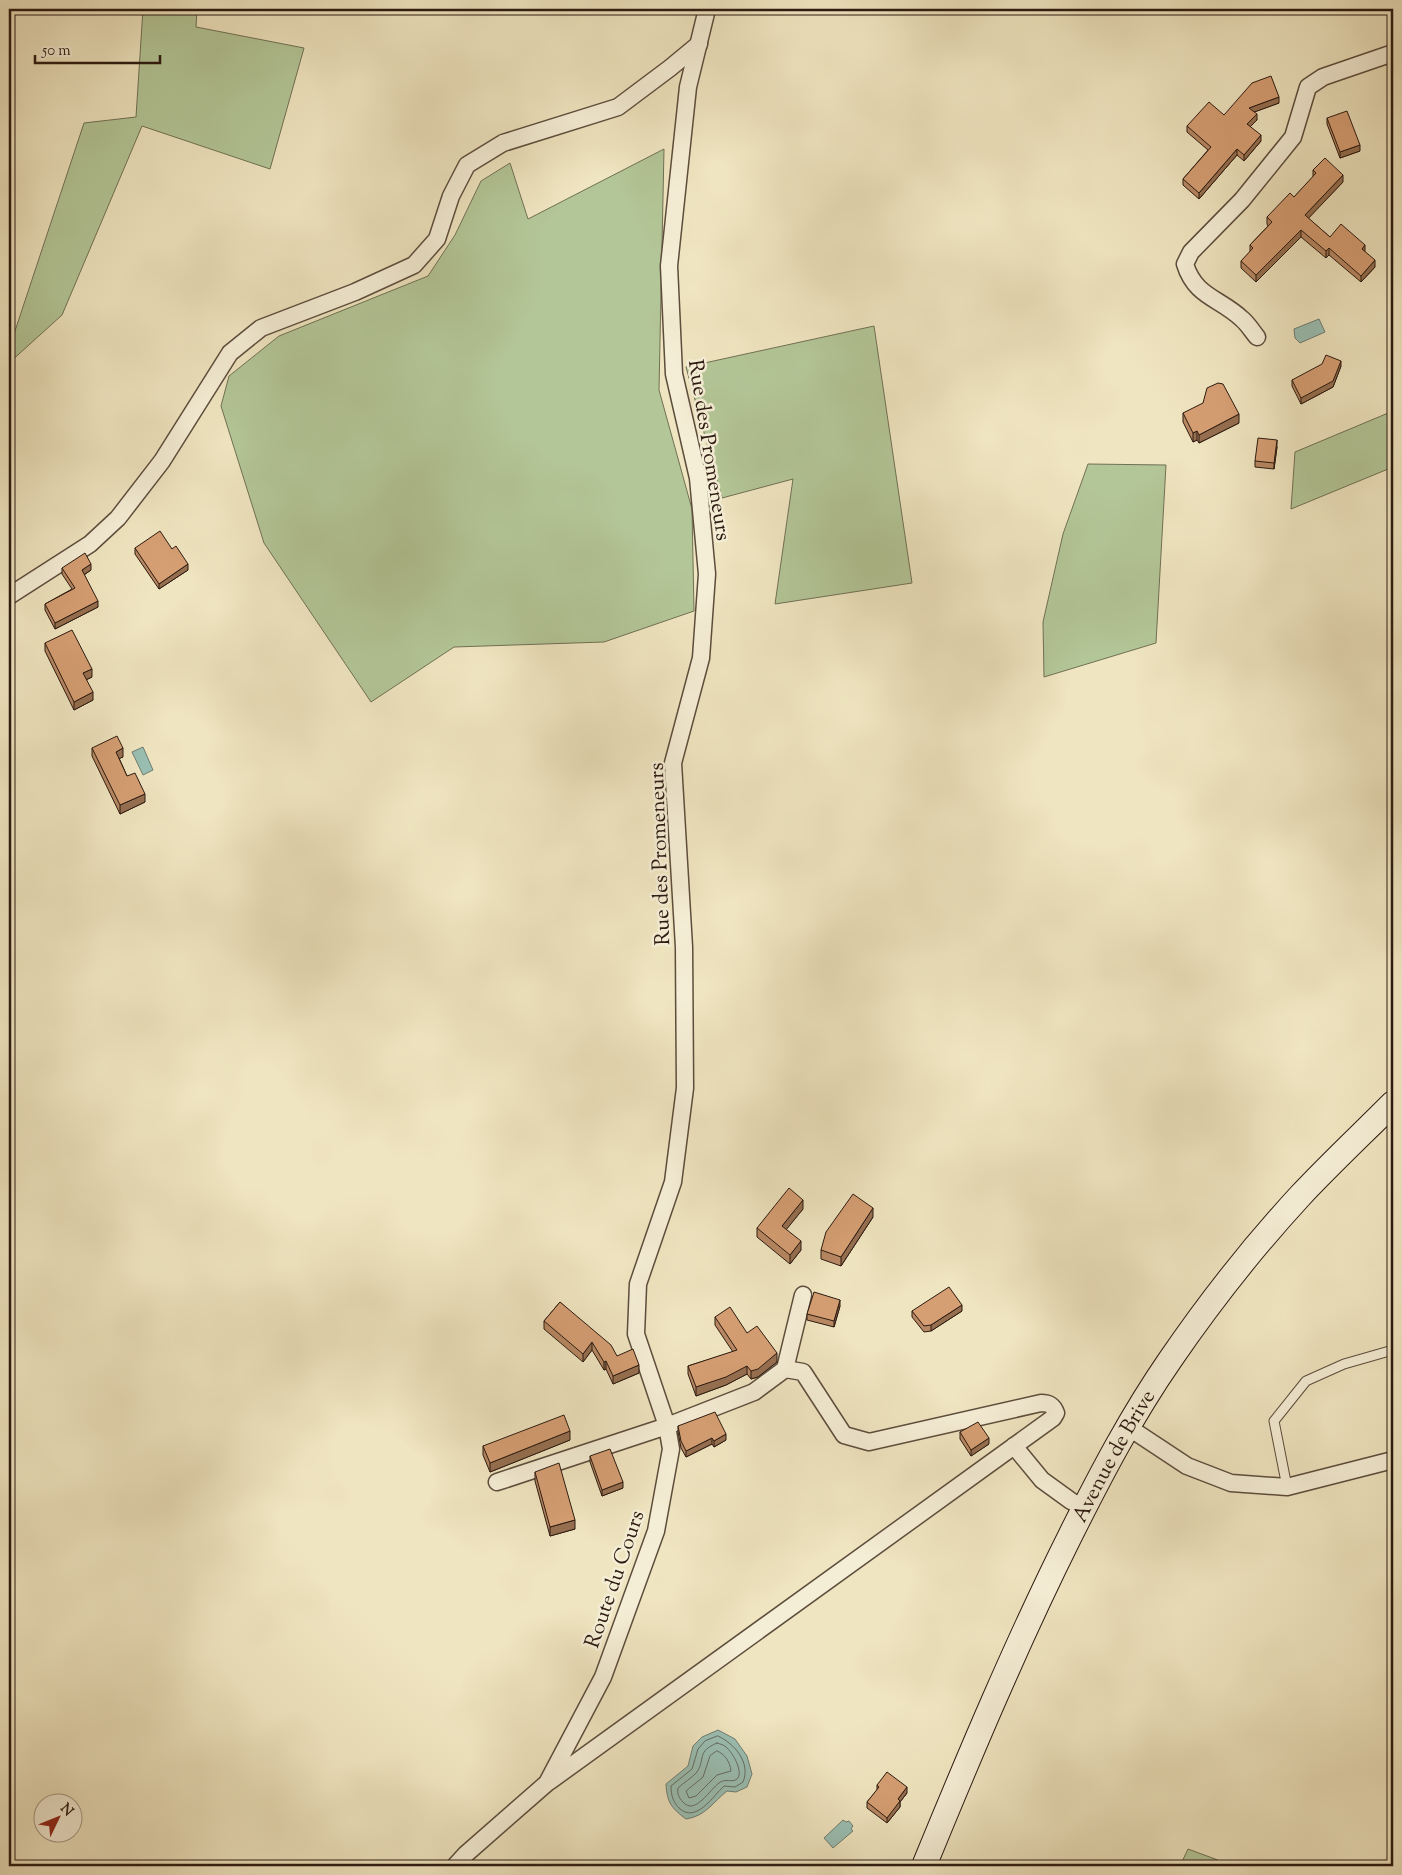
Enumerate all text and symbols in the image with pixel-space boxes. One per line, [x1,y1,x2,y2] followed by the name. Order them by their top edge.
[35,32,160,64] scale bar
[41,41,71,62] text: 50 m
[679,358,737,543] street label: Rue des Promeneurs
[643,762,679,946] street label: Rue des Promeneurs
[1066,1385,1164,1528] street label: Avenue de Brive
[578,1507,653,1653] street label: Route du Cours
[32,1792,82,1842] north arrow
[55,1800,77,1821] text: N

